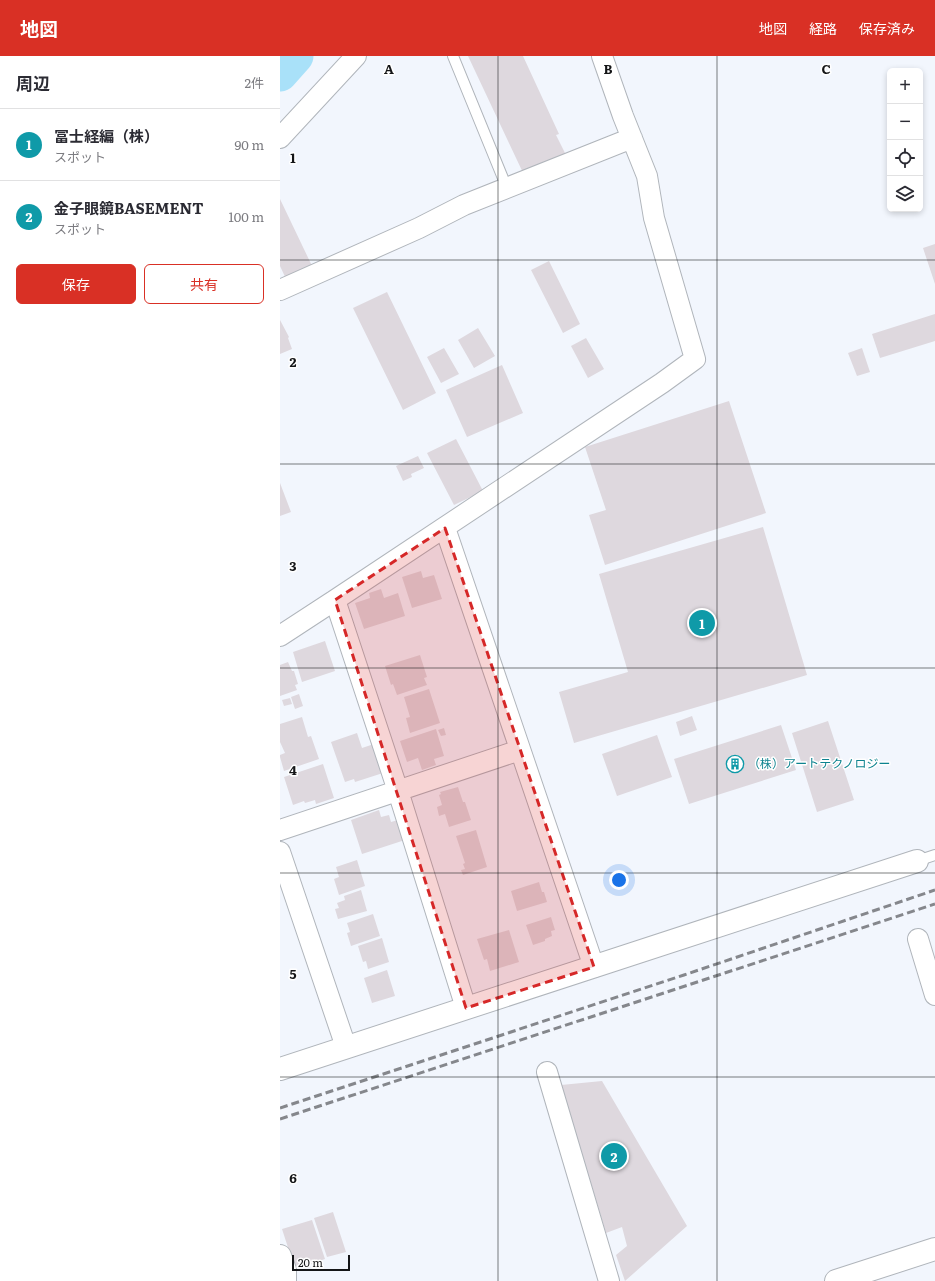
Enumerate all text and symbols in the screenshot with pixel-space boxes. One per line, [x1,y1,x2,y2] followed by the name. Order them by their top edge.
[20,14,58,42] text: 地図
[759,18,787,38] text: 地図
[809,18,837,38] text: 経路
[859,18,915,38] text: 保存済み
[384,59,394,78] text: A
[604,59,613,78] text: B
[821,59,831,78] text: C
[887,68,923,212] map controls
[887,68,923,104] button: +
[16,70,50,95] text: 周辺
[244,73,264,92] text: 2件
[887,104,923,140] button: −
[54,124,159,147] text: 冨士経編（株）
[26,135,32,154] text: 1
[234,135,264,154] text: 90 m
[887,140,923,176] button: locate
[54,147,106,166] text: スポット
[290,148,296,167] text: 1
[887,176,923,212] button: layers
[54,196,203,219] text: 金子眼鏡BASEMENT
[26,207,32,226] text: 2
[228,207,264,226] text: 100 m
[54,219,106,238] text: スポット
[16,264,136,304] button: 保存
[144,264,264,304] button: 共有
[290,352,297,371] text: 2
[289,556,297,575] text: 3
[689,608,715,638] pin: 1
[725,754,745,774] building icon: （株）アートテクノロジー
[748,754,891,772] place label: （株）アートテクノロジー
[289,760,297,779] text: 4
[609,870,629,890] your location
[289,964,297,983] text: 5
[601,1141,627,1171] pin: 2
[289,1168,297,1187] text: 6
[292,1253,350,1272] scale bar
[298,1254,323,1270] text: 20 m

